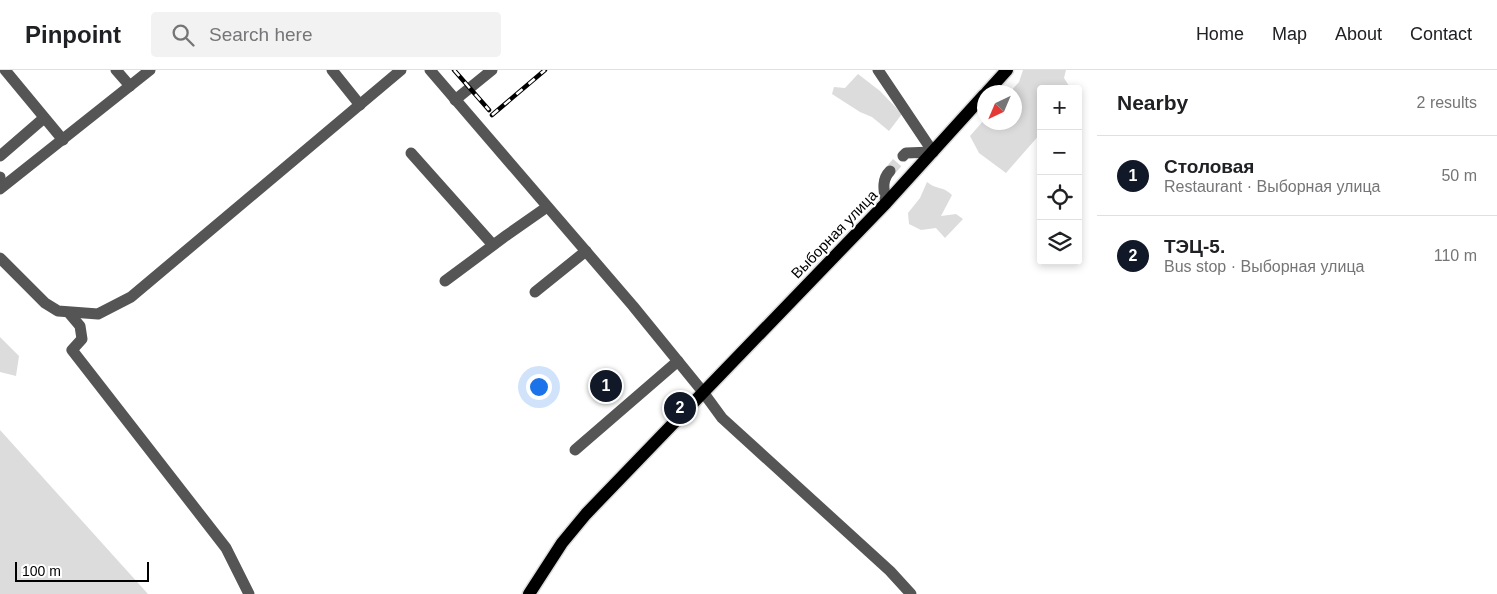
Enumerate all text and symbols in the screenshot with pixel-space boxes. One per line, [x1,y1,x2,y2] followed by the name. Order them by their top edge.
[151,12,501,57] search box
[25,21,121,48] text: Pinpoint
[169,21,197,49] icon: search
[209,24,313,45] text: Search here
[1196,24,1244,44] text: Home
[1272,24,1307,44] text: Map
[1335,24,1382,44] text: About
[1410,24,1472,44] text: Contact
[977,85,1022,130] north arrow
[1037,85,1082,265] map controls
[1037,85,1082,130] button: +
[1117,91,1188,114] text: Nearby
[1417,94,1477,111] text: 2 results
[1037,130,1082,175] button: −
[1164,156,1254,177] text: Столовая
[1129,167,1137,184] text: 1
[1441,167,1477,184] text: 50 m
[1037,175,1082,220] button: locate
[1164,178,1380,195] text: Restaurant · Выборная улица
[788,186,881,282] street label: Выборная улица
[1037,220,1082,265] button: layers
[1164,236,1225,257] text: ТЭЦ-5.
[1129,247,1137,264] text: 2
[1434,247,1477,264] text: 110 m
[1164,258,1364,275] text: Bus stop · Выборная улица
[590,367,622,405] pin: 1
[526,374,552,400] your location
[664,389,696,427] pin: 2
[15,559,149,582] scale bar
[22,563,61,579] text: 100 m

